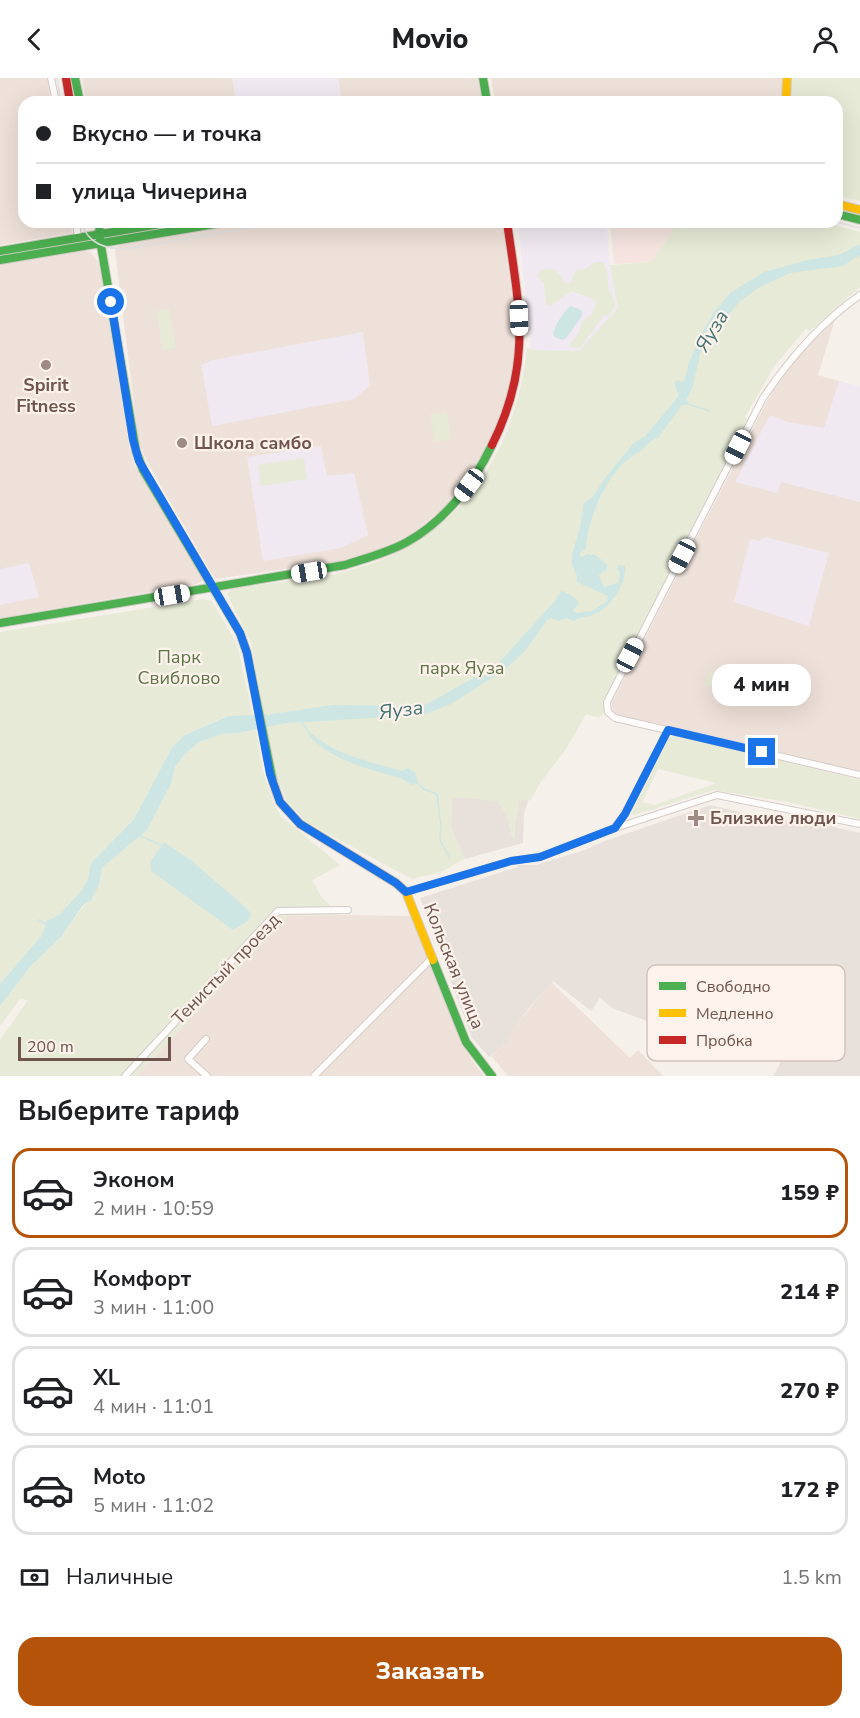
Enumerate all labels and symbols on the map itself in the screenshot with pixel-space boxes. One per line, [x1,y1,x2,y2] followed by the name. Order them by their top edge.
[97,288,124,315] route start
[509,300,529,336] car
[689,305,735,357] water label: Яуза
[39,358,53,372] marker: Spirit Fitness
[16,373,76,418] place label: Spirit Fitness
[722,427,754,467] car
[194,431,312,455] place label: Школа самбо
[175,436,189,450] marker: Школа самбо
[451,465,487,505] car
[666,536,698,576] car
[290,560,328,584] car
[153,583,191,607] car
[614,635,646,675] car
[137,645,221,690] park label: Парк Свиблово
[419,656,505,680] park label: парк Яуза
[712,665,812,707] callout: 4 мин
[377,694,425,726] water label: Яуза
[748,738,775,765] route end
[710,806,836,830] place label: Близкие люди
[687,809,705,827] marker: Близкие люди
[418,900,490,1032] street label: Кольская улица
[167,908,286,1030] street label: Тенистый проезд
[647,965,845,1061] legend
[696,976,771,998] text: Свободно
[696,1003,774,1025] text: Медленно
[696,1030,753,1052] text: Пробка
[18,1034,171,1061] scale bar

